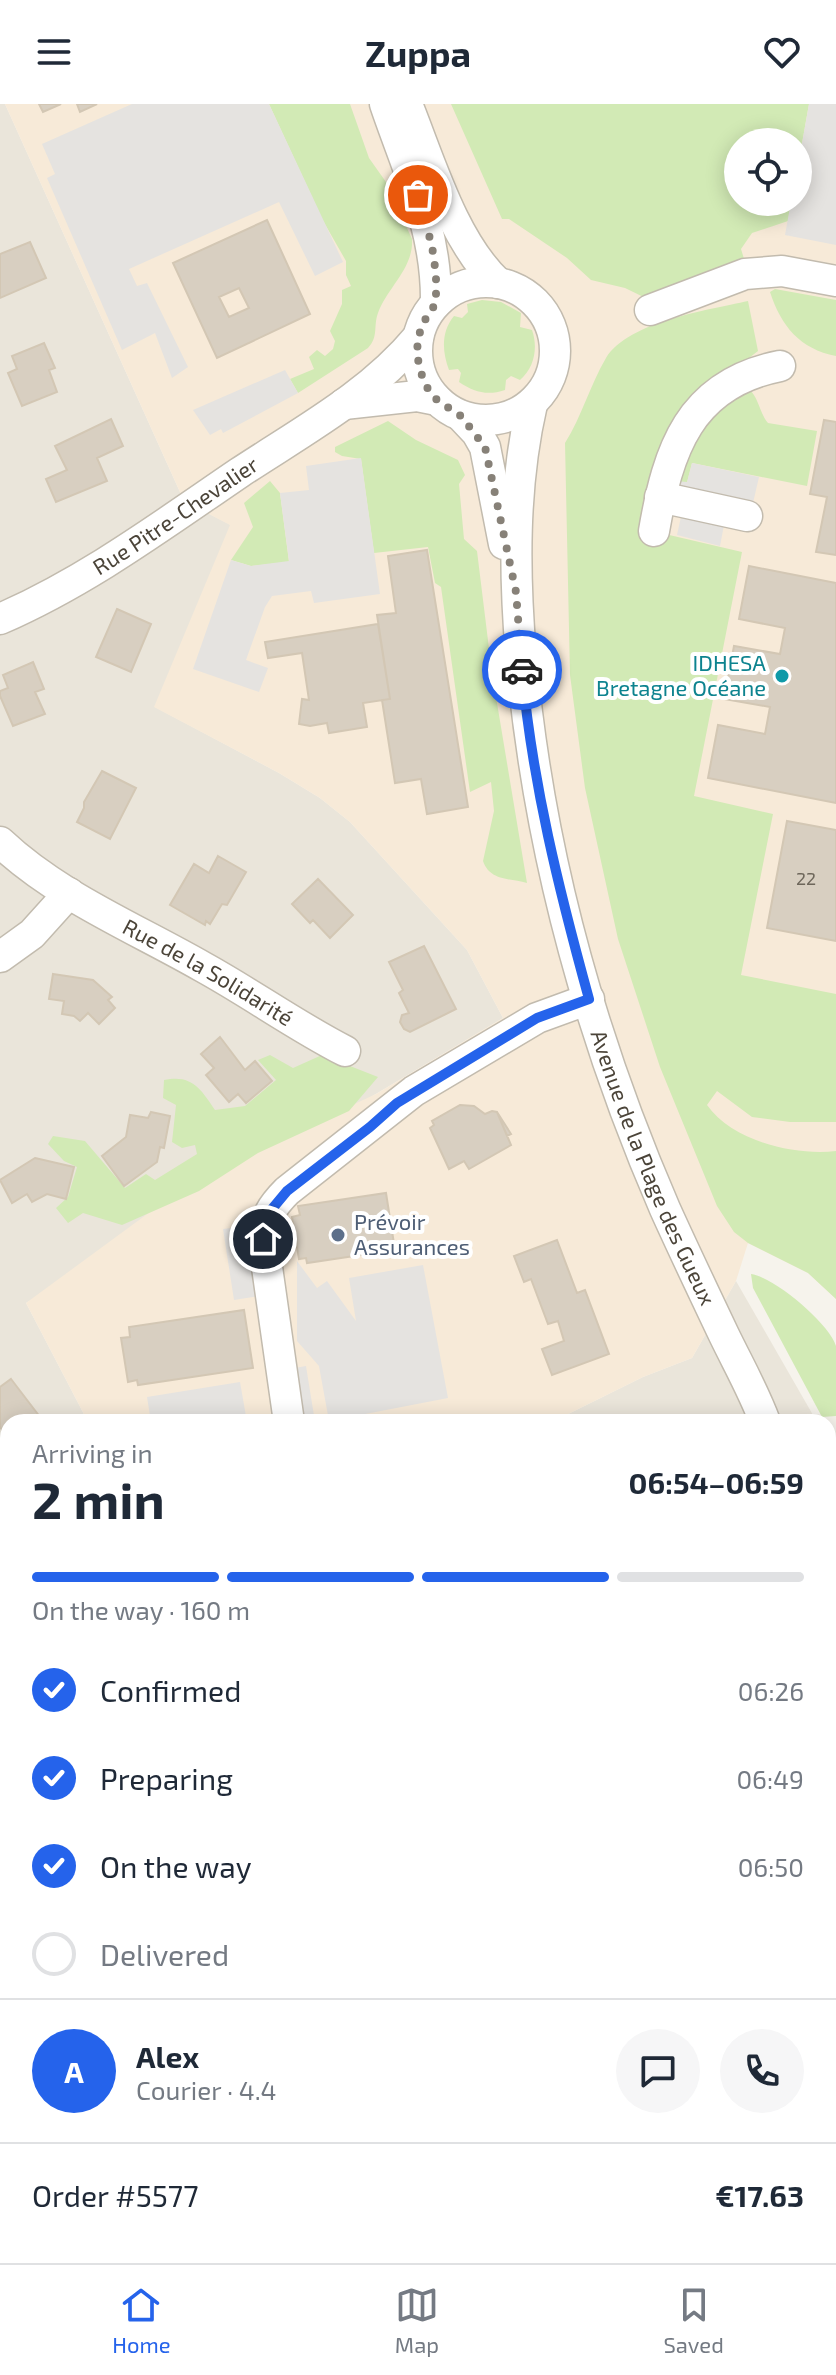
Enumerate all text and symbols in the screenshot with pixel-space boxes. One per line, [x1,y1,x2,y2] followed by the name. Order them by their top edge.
[32,30,76,74] icon: menu
[760,30,804,74] icon: heart
[365,31,471,74] text: Zuppa
[724,128,812,216] map controls
[724,128,812,216] button: locate
[384,161,452,229] pin
[396,173,440,217] icon: bag
[88,450,262,579] street label: Rue Pitre-Chevalier
[482,630,562,710] courier
[500,648,544,692] icon: car
[596,649,766,700] place label: IDHESA Bretagne Océane
[773,667,791,685] marker: IDHESA Bretagne Océane
[796,867,816,889] house number: 22
[119,913,298,1030] street label: Rue de la Solidarité
[586,1026,722,1309] street label: Avenue de la Plage des Gueux
[229,1205,297,1273] pin
[354,1208,470,1259] place label: Prévoir Assurances
[241,1217,285,1261] icon: home
[329,1226,347,1244] marker: Prévoir Assurances
[32,1437,153,1468] text: Arriving in
[629,1464,804,1500] text: 06:54–06:59
[32,1467,165,1529] text: 2 min
[32,1594,250,1625] text: On the way · 160 m
[32,1668,76,1712] icon: check
[100,1672,241,1708] text: Confirmed
[738,1675,804,1706] text: 06:26
[32,1756,76,1800] icon: check
[100,1760,233,1796] text: Preparing
[736,1763,804,1794] text: 06:49
[32,1844,76,1888] icon: check
[100,1848,252,1884] text: On the way
[738,1851,804,1882] text: 06:50
[100,1936,229,1972] text: Delivered
[616,2029,700,2113] button: chat
[720,2029,804,2113] button: phone
[136,2038,199,2074] text: Alex
[64,2053,84,2089] text: A
[136,2074,277,2105] text: Courier · 4.4
[32,2177,199,2213] text: Order #5577
[715,2177,804,2213] text: €17.63
[112,2283,170,2357] tab: Home
[395,2283,439,2357] tab: Map
[663,2283,724,2357] tab: Saved

